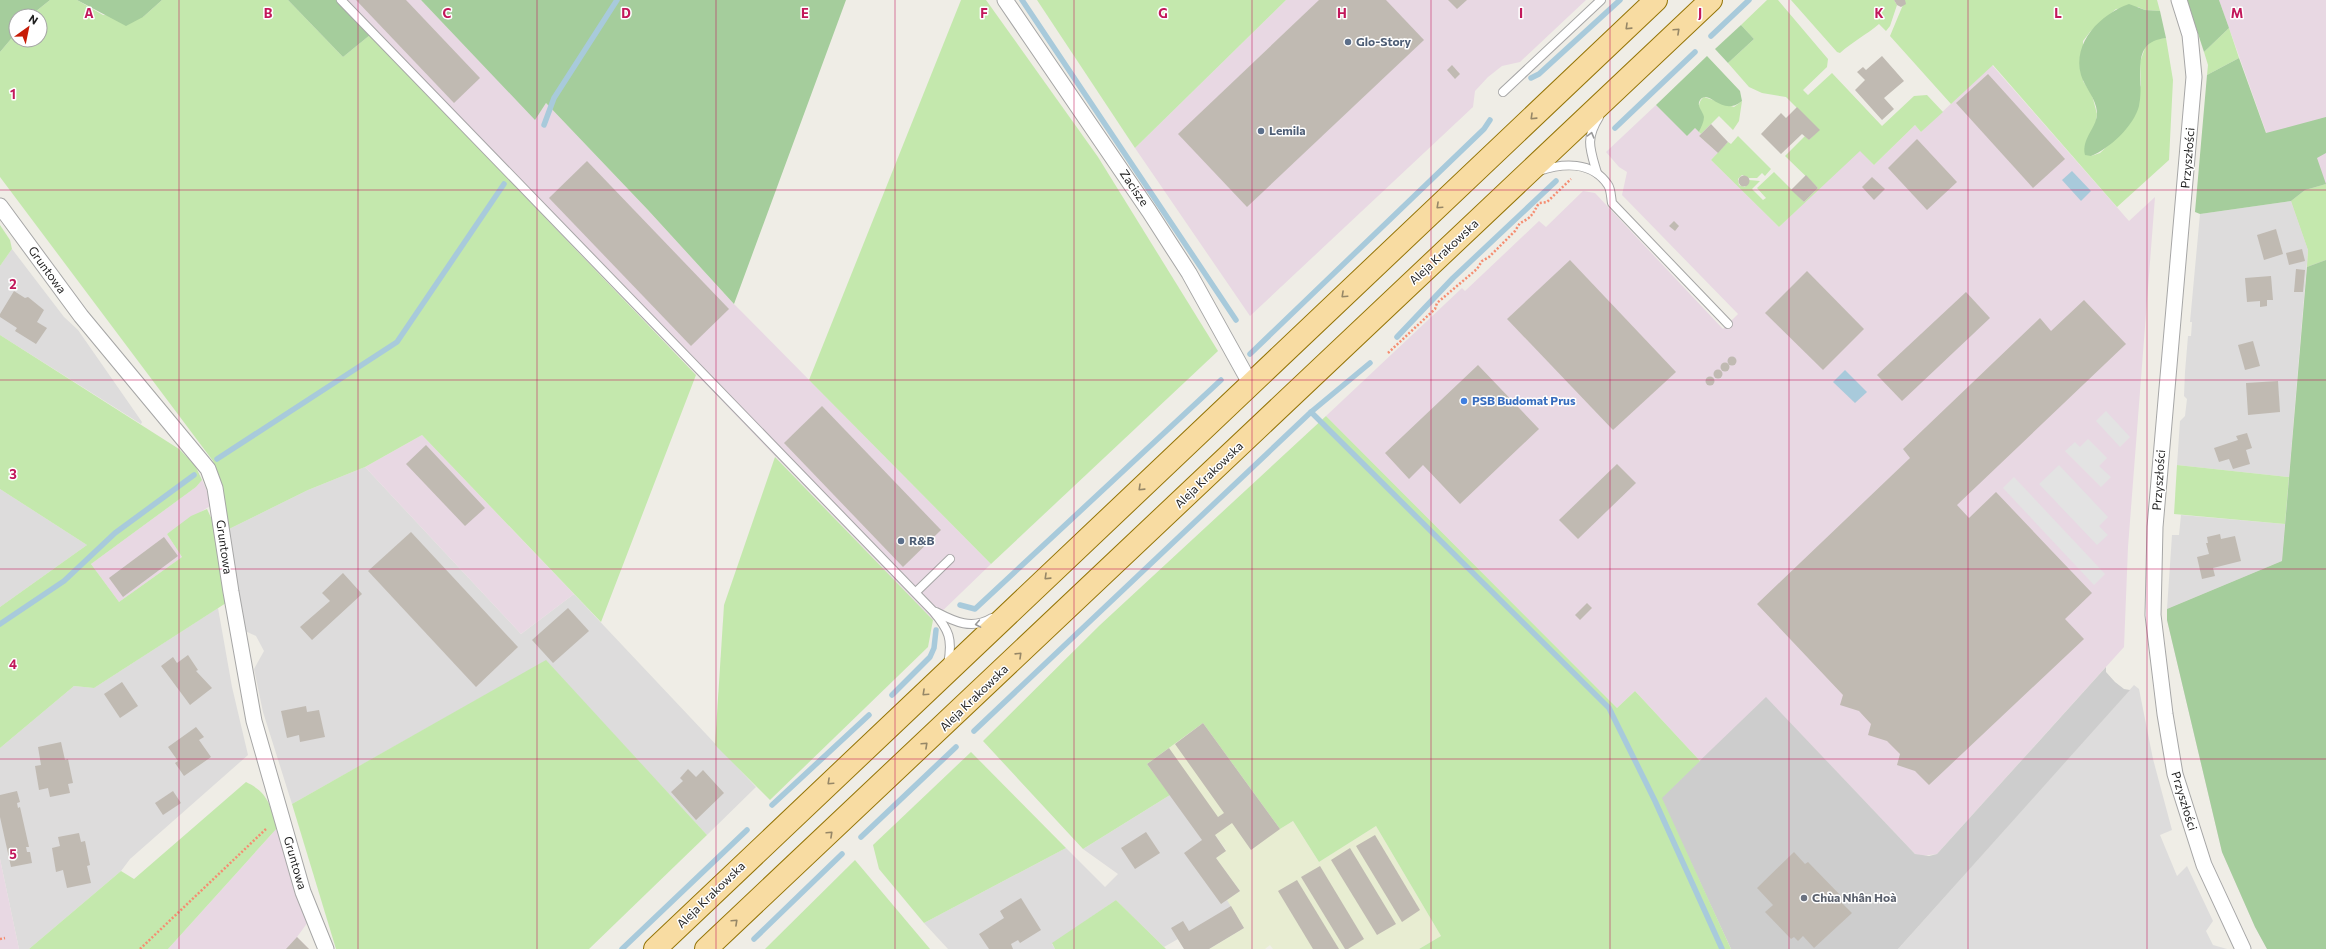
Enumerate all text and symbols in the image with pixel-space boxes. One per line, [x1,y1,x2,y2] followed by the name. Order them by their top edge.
[84,5,94,21] text: A
[264,5,273,21] text: B
[443,5,452,21] text: C
[621,5,631,21] text: D
[801,5,809,21] text: E
[980,5,988,21] text: F
[1158,5,1168,21] text: G
[1337,5,1347,21] text: H
[1519,5,1523,21] text: I
[1698,5,1702,21] text: J
[1874,5,1884,21] text: K
[2054,5,2062,21] text: L
[2231,5,2243,21] text: M
[8,8,48,48] north arrow
[27,11,41,27] text: N
[1625,22,1633,30] one-way arrow
[1672,29,1680,36] one-way arrow
[1356,34,1412,48] place label: Glo-Story
[1343,37,1353,47] marker: Glo-Story
[10,86,16,102] text: 1
[1531,112,1538,119] one-way arrow
[1269,123,1306,137] place label: Lemila
[1256,126,1266,136] marker: Lemila
[2177,127,2197,189] street label: Przyszłości
[1586,132,1595,139] one-way arrow
[1118,166,1152,208] street label: Zacisze
[1436,201,1444,208] one-way arrow
[1406,216,1481,287] street label: Aleja Krakowska
[26,243,70,296] street label: Gruntowa
[9,276,17,292] text: 2
[1341,290,1349,298] one-way arrow
[1472,393,1576,407] place label: PSB Budomat Prus
[1459,396,1469,406] marker: PSB Budomat Prus
[1171,438,1245,510] street label: Aleja Krakowska
[2149,449,2167,511] street label: Przyszłości
[9,466,17,482] text: 3
[1138,483,1146,490] one-way arrow
[214,519,236,575] street label: Gruntowa
[909,533,934,547] place label: R&B
[896,536,906,546] marker: R&B
[1044,572,1052,580] one-way arrow
[975,619,981,628] one-way arrow
[1014,652,1022,660] one-way arrow
[9,656,17,672] text: 4
[936,661,1010,733] street label: Aleja Krakowska
[922,688,929,695] one-way arrow
[920,743,927,750] one-way arrow
[2169,769,2201,832] street label: Przyszłości
[827,778,835,785] one-way arrow
[825,831,833,839] one-way arrow
[282,834,310,891] street label: Gruntowa
[9,846,17,862] text: 5
[673,858,747,930] street label: Aleja Krakowska
[1812,890,1896,904] place label: Chùa Nhân Hoà
[1799,893,1809,903] marker: Chùa Nhân Hoà
[730,920,738,927] one-way arrow

